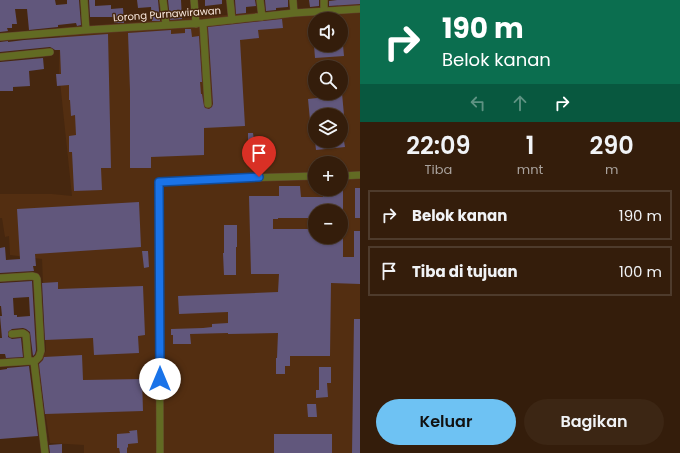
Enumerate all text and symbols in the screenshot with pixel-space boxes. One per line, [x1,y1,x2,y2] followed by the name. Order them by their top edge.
[112,3,222,25] street label: Lorong Purnawirawan
[442,9,524,48] text: 190 m
[308,12,348,244] map controls
[308,12,348,52] button: sound
[376,16,428,68] icon: right
[442,47,551,72] text: Belok kanan
[308,60,348,100] button: search
[467,92,489,114] icon: left
[509,92,531,114] icon: ahead
[551,92,573,114] icon: right
[308,108,348,148] button: layers
[406,129,471,162] text: 22:09
[526,129,534,162] text: 1
[589,129,634,162] text: 290
[242,136,276,177] pin
[248,142,270,164] icon: arrive
[308,156,348,196] button: +
[425,160,452,179] text: Tiba
[517,160,543,179] text: mnt
[605,160,618,179] text: m
[308,204,348,244] button: −
[378,204,400,226] icon: right
[412,205,507,226] text: Belok kanan
[619,205,662,226] text: 190 m
[378,260,400,282] icon: arrive
[412,261,518,282] text: Tiba di tujuan
[619,261,662,282] text: 100 m
[139,358,181,400] position arrow
[376,399,516,445] button: Keluar
[524,399,664,445] button: Bagikan

